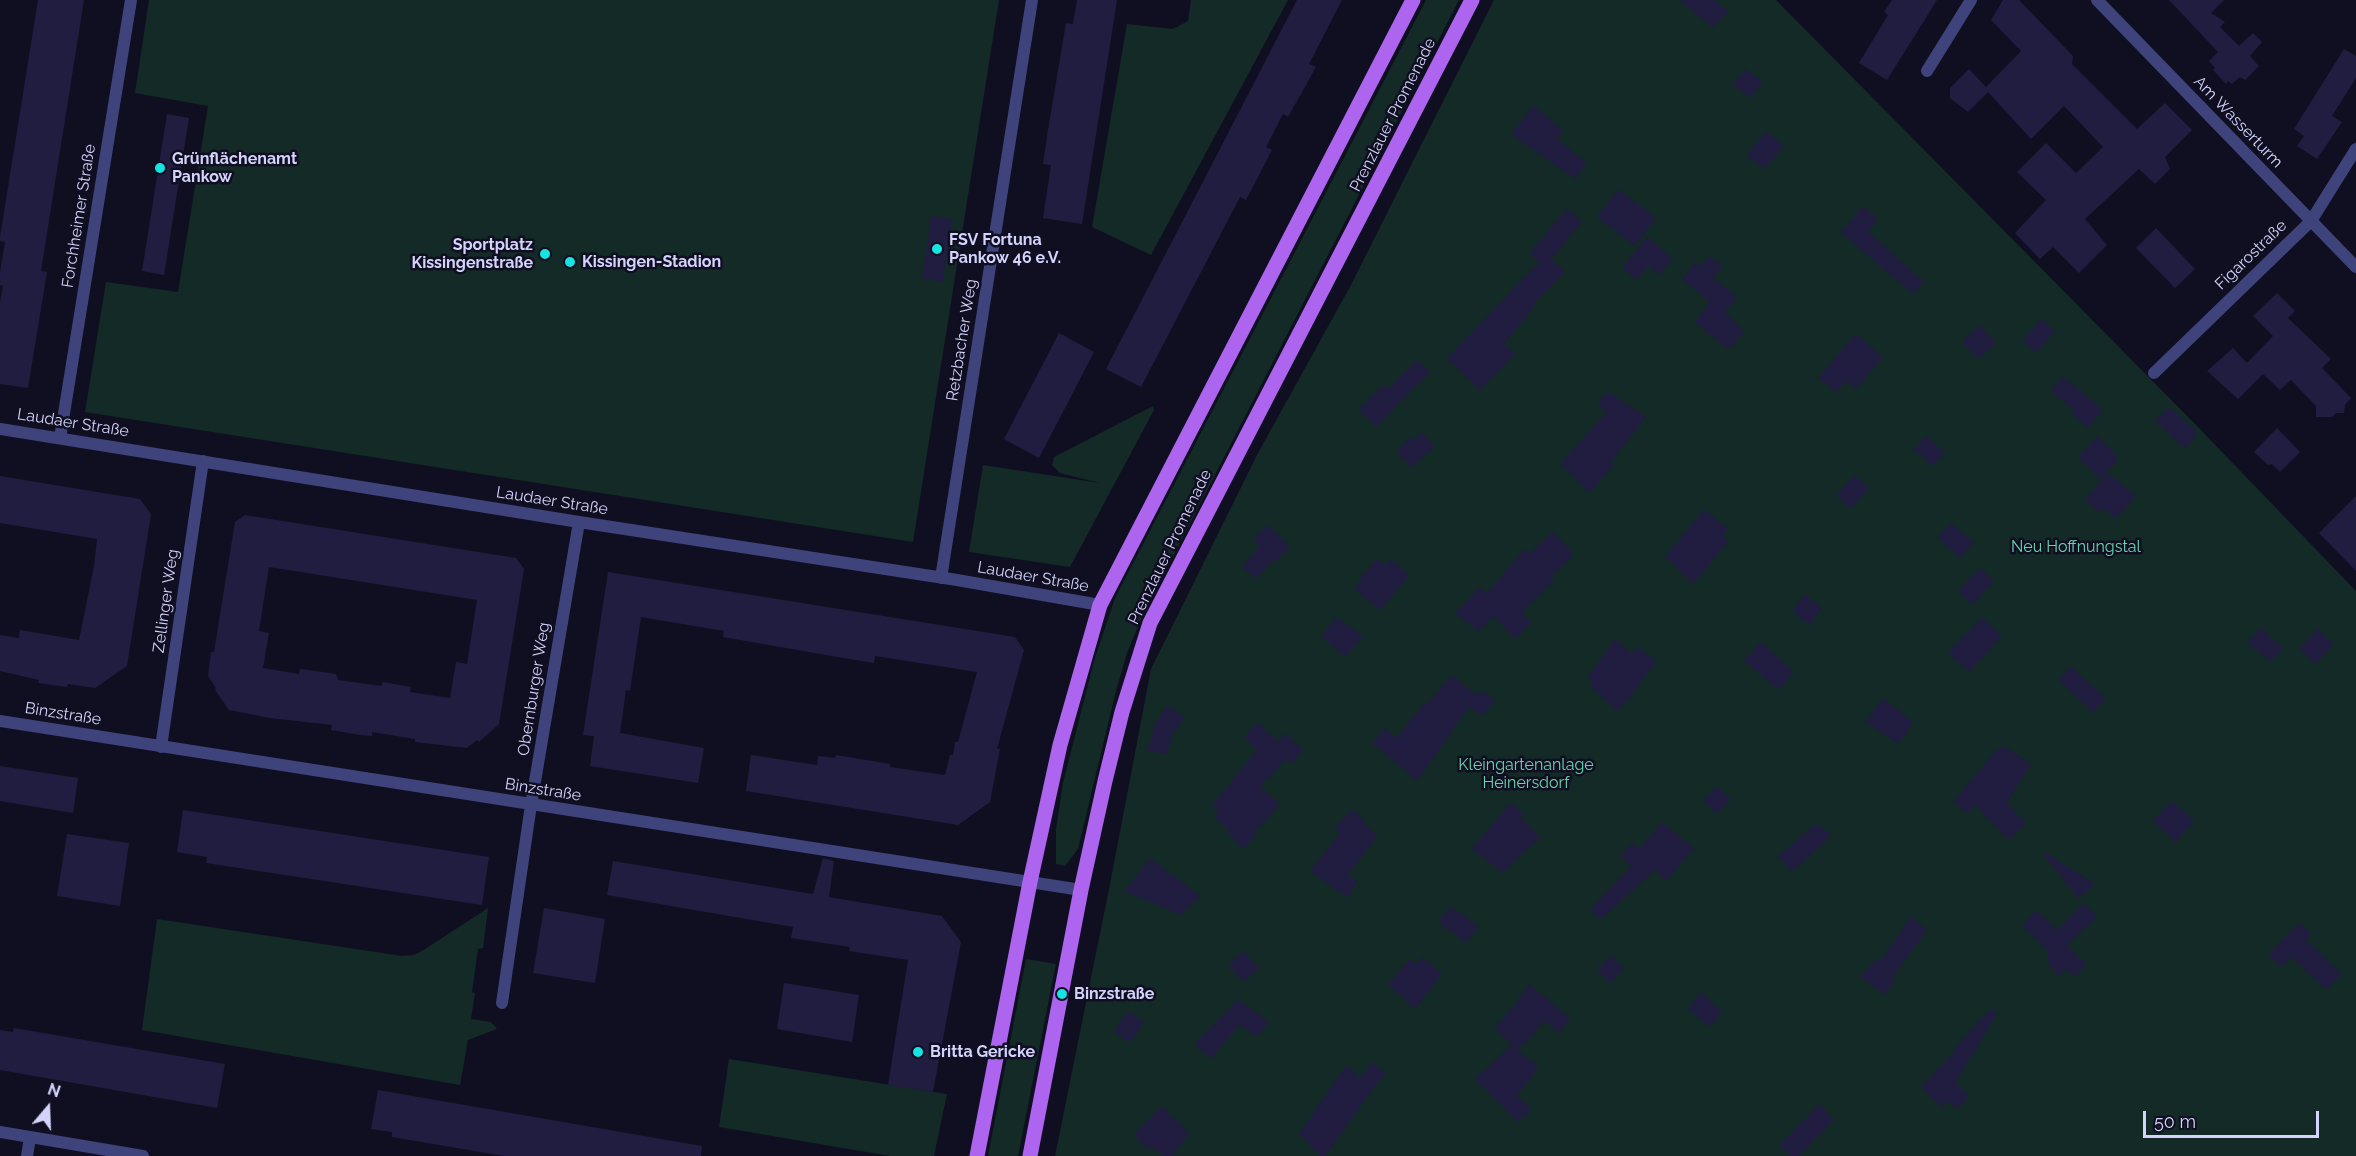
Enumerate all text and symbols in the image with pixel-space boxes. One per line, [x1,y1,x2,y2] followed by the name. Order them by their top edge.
[1346,35,1440,195] street label: Prenzlauer Promenade
[2189,72,2287,172] street label: Am Wasserturm
[58,143,100,289] street label: Forchheimer Straße
[172,149,297,187] place label: Grünflächenamt Pankow
[153,161,167,175] marker: Grünflächenamt Pankow
[2211,216,2291,294] street label: Figarostraße
[949,230,1061,268] place label: FSV Fortuna Pankow 46 e.V.
[411,235,533,273] place label: Sportplatz Kissingenstraße
[930,242,944,256] marker: FSV Fortuna Pankow 46 e.V.
[538,247,552,261] marker: Sportplatz Kissingenstraße
[582,252,721,272] place label: Kissingen-Stadion
[563,255,577,269] marker: Kissingen-Stadion
[943,278,981,402] street label: Retzbacher Weg
[16,405,130,441] street label: Laudaer Straße
[1124,466,1216,628] street label: Prenzlauer Promenade
[495,483,609,519] street label: Laudaer Straße
[2011,537,2141,557] park label: Neu Hoffnungstal
[149,548,183,654] street label: Zellinger Weg
[976,558,1090,596] street label: Laudaer Straße
[514,621,554,757] street label: Obernburger Weg
[24,698,102,730] street label: Binzstraße
[1458,755,1594,793] park label: Kleingartenanlage Heinersdorf
[504,774,582,806] street label: Binzstraße
[1074,984,1154,1004] place label: Binzstraße
[1055,987,1069,1001] marker: Binzstraße
[930,1042,1035,1062] place label: Britta Gericke
[911,1045,925,1059] marker: Britta Gericke
[18,1078,78,1138] north arrow
[45,1080,63,1101] text: N
[2146,1099,2322,1137] scale bar
[2154,1111,2196,1132] text: 50 m

